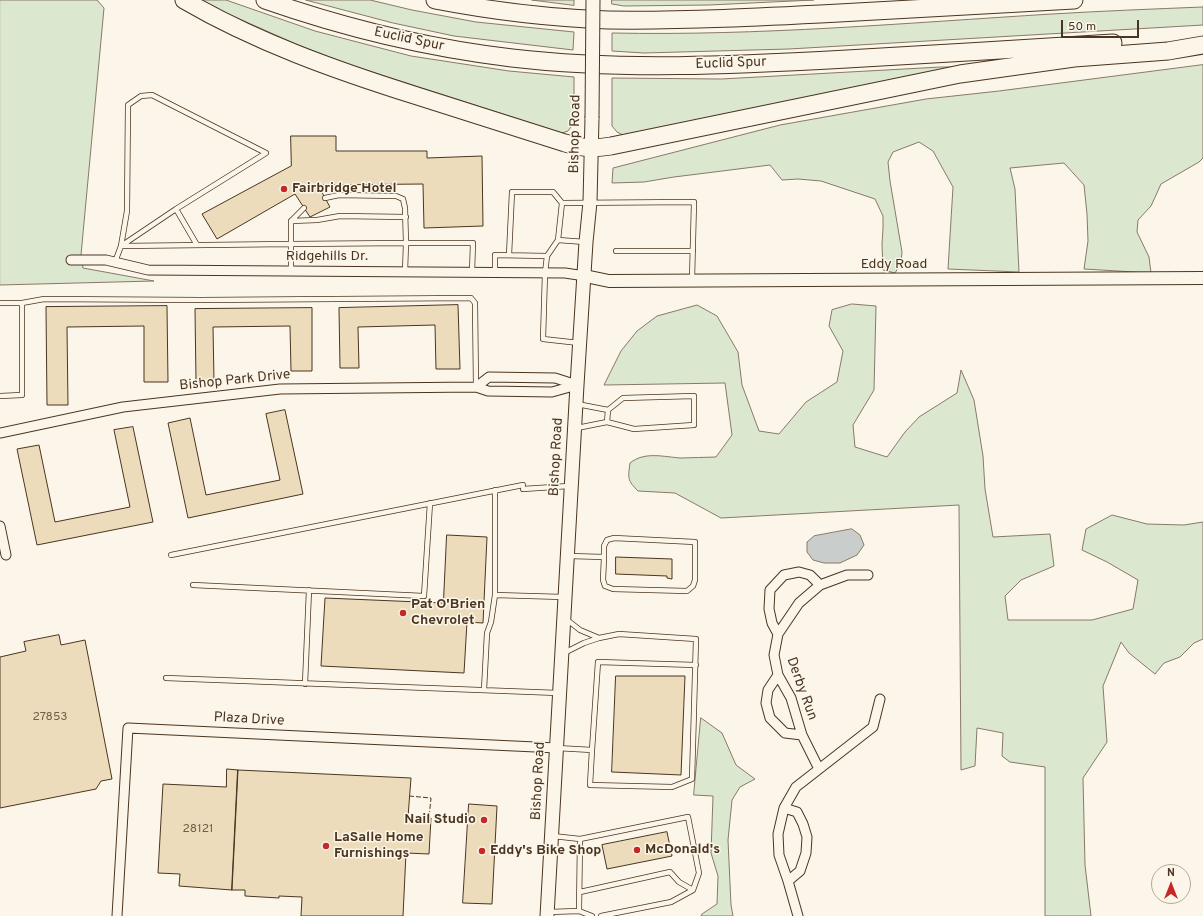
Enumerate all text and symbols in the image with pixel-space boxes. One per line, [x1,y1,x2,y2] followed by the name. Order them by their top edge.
[1063,12,1141,38] scale bar
[1068,19,1096,35] text: 50 m
[372,24,446,56] street label: Euclid Spur
[695,54,767,74] street label: Euclid Spur
[567,94,585,174] street label: Bishop Road
[292,181,397,197] place label: Fairbridge Hotel
[279,184,289,194] marker: Fairbridge Hotel
[286,249,368,265] street label: Ridgehills Dr.
[861,257,927,273] street label: Eddy Road
[179,367,291,395] street label: Bishop Park Drive
[547,417,567,497] street label: Bishop Road
[411,597,485,630] place label: Pat O'Brien Chevrolet
[398,608,408,618] marker: Pat O'Brien Chevrolet
[782,655,820,723] street label: Derby Run
[213,710,285,730] street label: Plaza Drive
[32,711,68,725] house number: 27853
[529,741,549,821] street label: Bishop Road
[404,812,476,828] place label: Nail Studio
[479,815,489,825] marker: Nail Studio
[183,823,213,837] house number: 28121
[334,830,424,862] place label: LaSalle Home Furnishings
[321,841,331,851] marker: LaSalle Home Furnishings
[645,842,720,858] place label: McDonald's
[490,843,601,859] place label: Eddy's Bike Shop
[632,845,642,855] marker: McDonald's
[477,846,487,856] marker: Eddy's Bike Shop
[1151,864,1191,904] north arrow
[1167,866,1175,880] text: N

